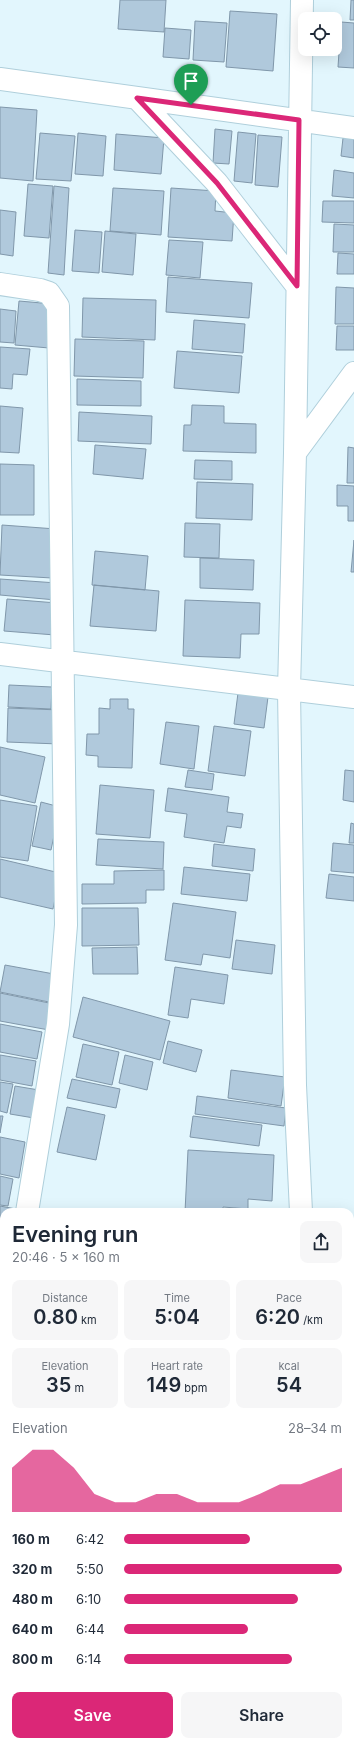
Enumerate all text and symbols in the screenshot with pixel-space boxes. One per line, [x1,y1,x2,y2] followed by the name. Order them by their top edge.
[298,12,342,56] map controls
[298,12,342,56] button: locate
[174,64,208,105] pin
[180,70,202,92] icon: arrive
[12,1221,138,1247] text: Evening run
[300,1221,342,1263] button: share
[12,1249,120,1265] text: 20:46 · 5 × 160 m
[42,1291,88,1305] text: Distance
[164,1291,190,1305] text: Time
[276,1291,302,1305] text: Pace
[33,1305,78,1329] text: 0.80
[154,1305,200,1329] text: 5:04
[255,1305,300,1329] text: 6:20
[78,1313,97,1327] text: km
[300,1313,323,1327] text: /km
[41,1359,89,1373] text: Elevation
[151,1359,203,1373] text: Heart rate
[278,1359,300,1373] text: kcal
[46,1373,71,1397] text: 35
[147,1373,181,1397] text: 149
[276,1373,302,1397] text: 54
[71,1381,84,1395] text: m
[181,1381,207,1395] text: bpm
[12,1420,68,1436] text: Elevation
[288,1420,342,1436] text: 28–34 m
[12,1531,50,1547] text: 160 m
[76,1531,104,1547] text: 6:42
[12,1561,52,1577] text: 320 m
[76,1561,104,1577] text: 5:50
[12,1591,53,1607] text: 480 m
[76,1591,101,1607] text: 6:10
[12,1621,53,1637] text: 640 m
[76,1621,105,1637] text: 6:44
[12,1651,53,1667] text: 800 m
[76,1651,102,1667] text: 6:14
[12,1692,173,1738] button: Save
[181,1692,342,1738] button: Share

